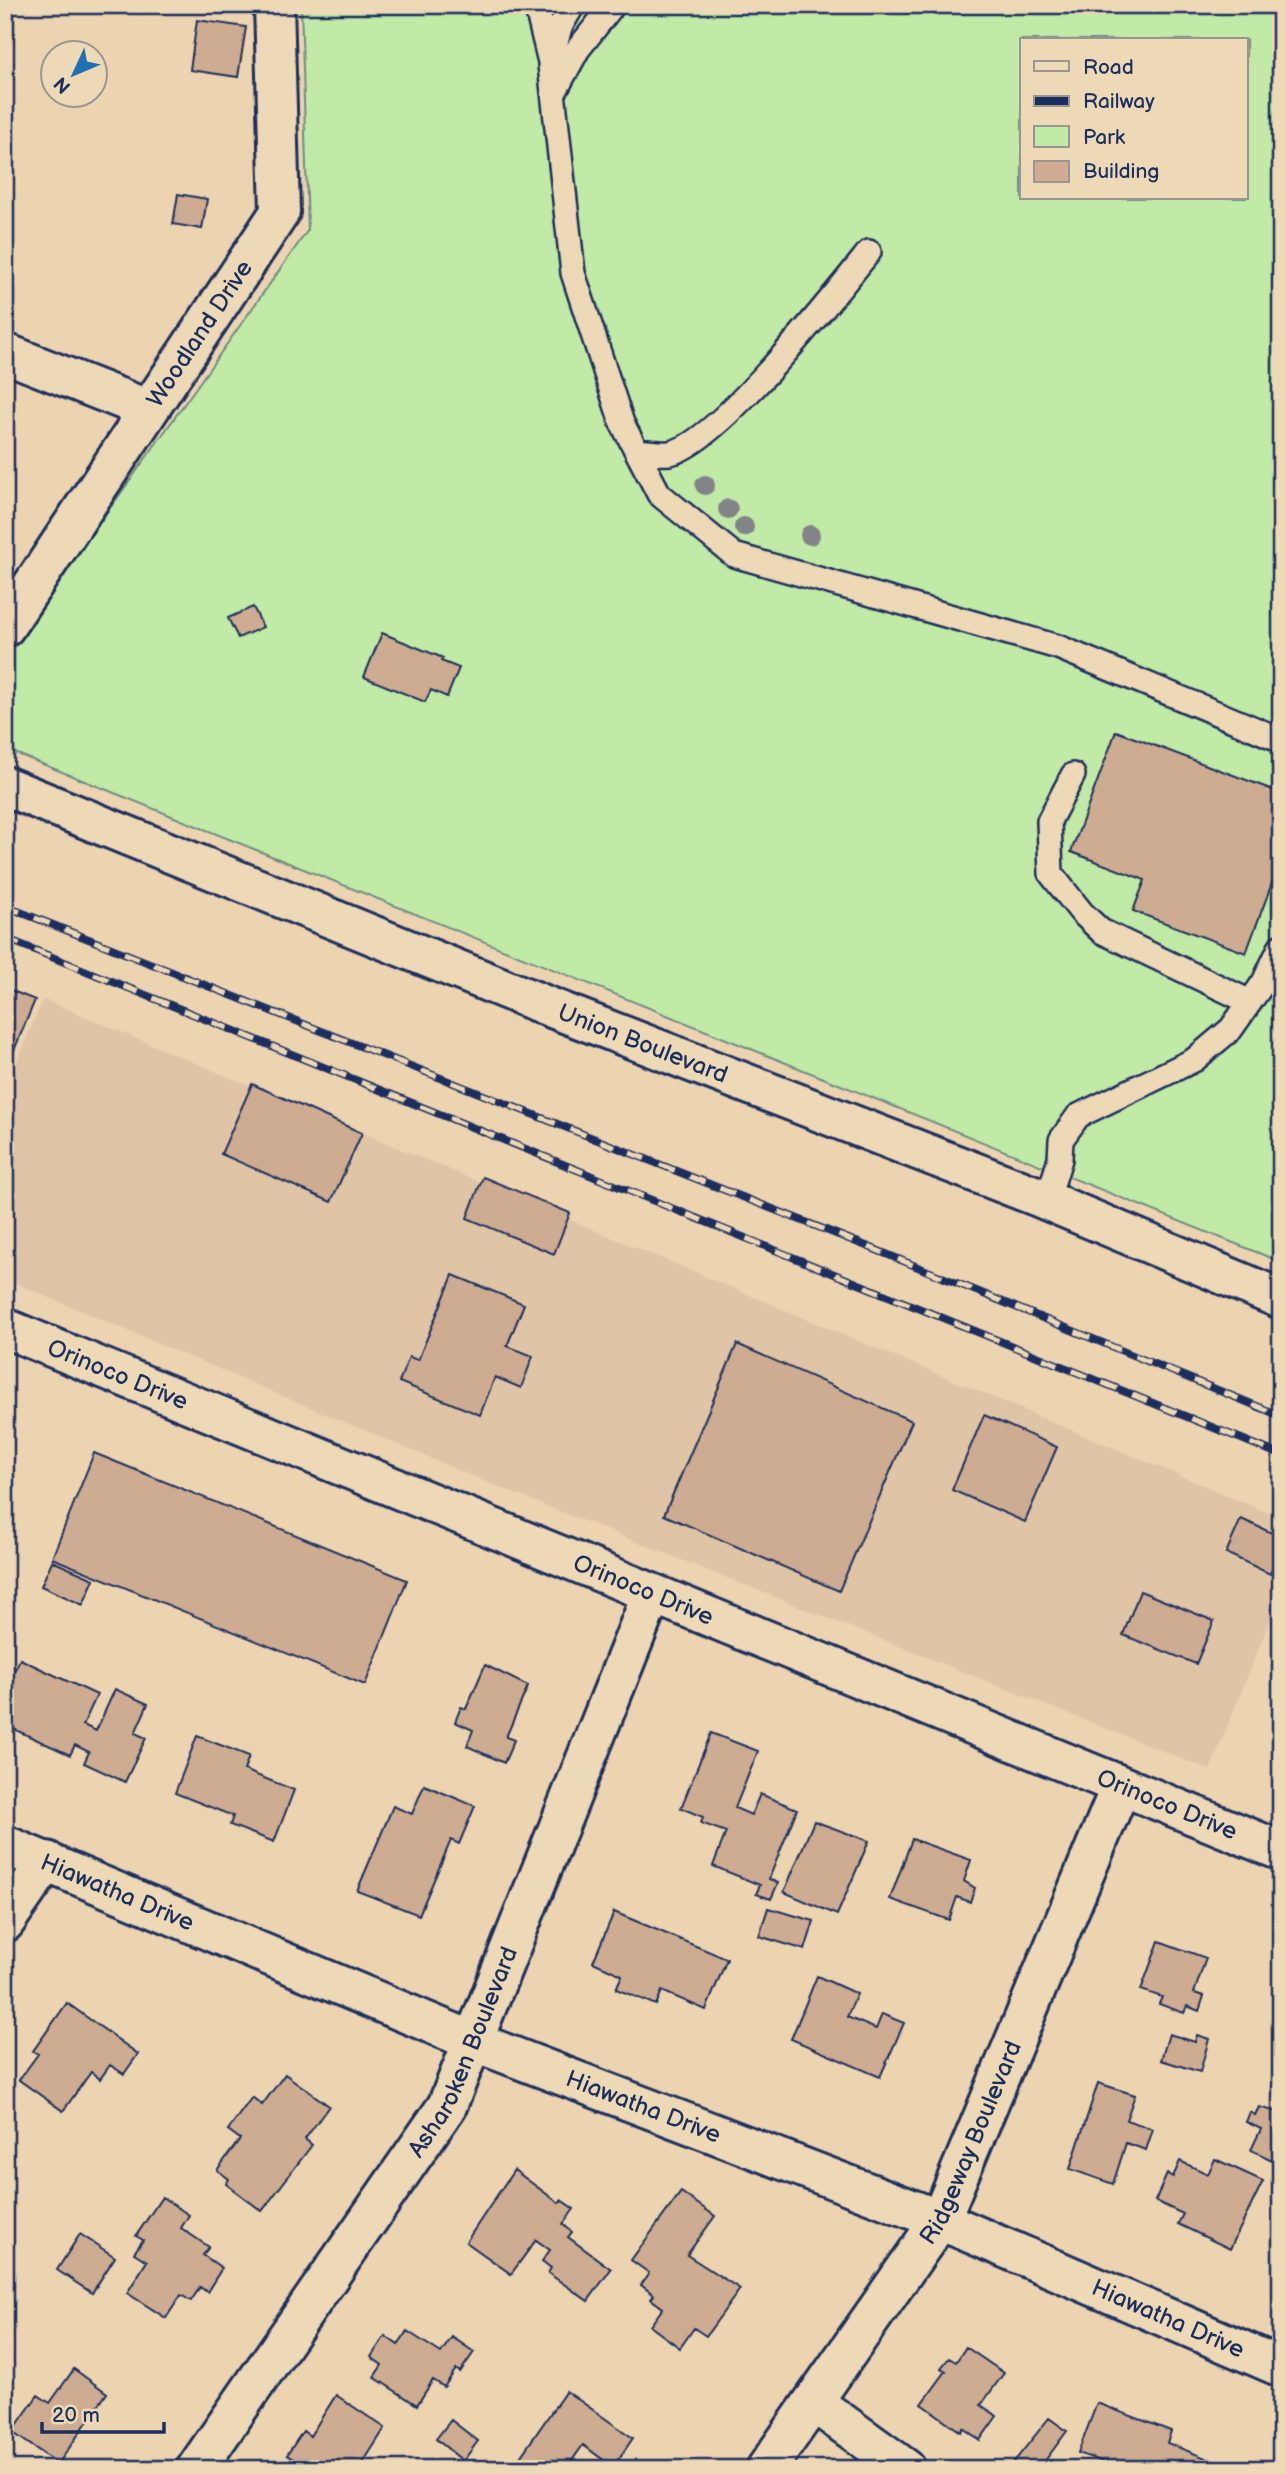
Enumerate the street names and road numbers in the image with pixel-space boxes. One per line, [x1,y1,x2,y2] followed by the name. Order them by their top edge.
[140,254,259,413] street label: Woodland Drive
[554,997,732,1089] street label: Union Boulevard
[43,1333,192,1416] street label: Orinoco Drive
[569,1548,718,1631] street label: Orinoco Drive
[1093,1763,1242,1846] street label: Orinoco Drive
[37,1847,199,1937] street label: Hiawatha Drive
[402,1942,524,2163] street label: Asharoken Boulevard
[913,2036,1028,2250] street label: Ridgeway Boulevard
[562,2064,725,2149] street label: Hiawatha Drive
[1087,2273,1249,2364] street label: Hiawatha Drive

